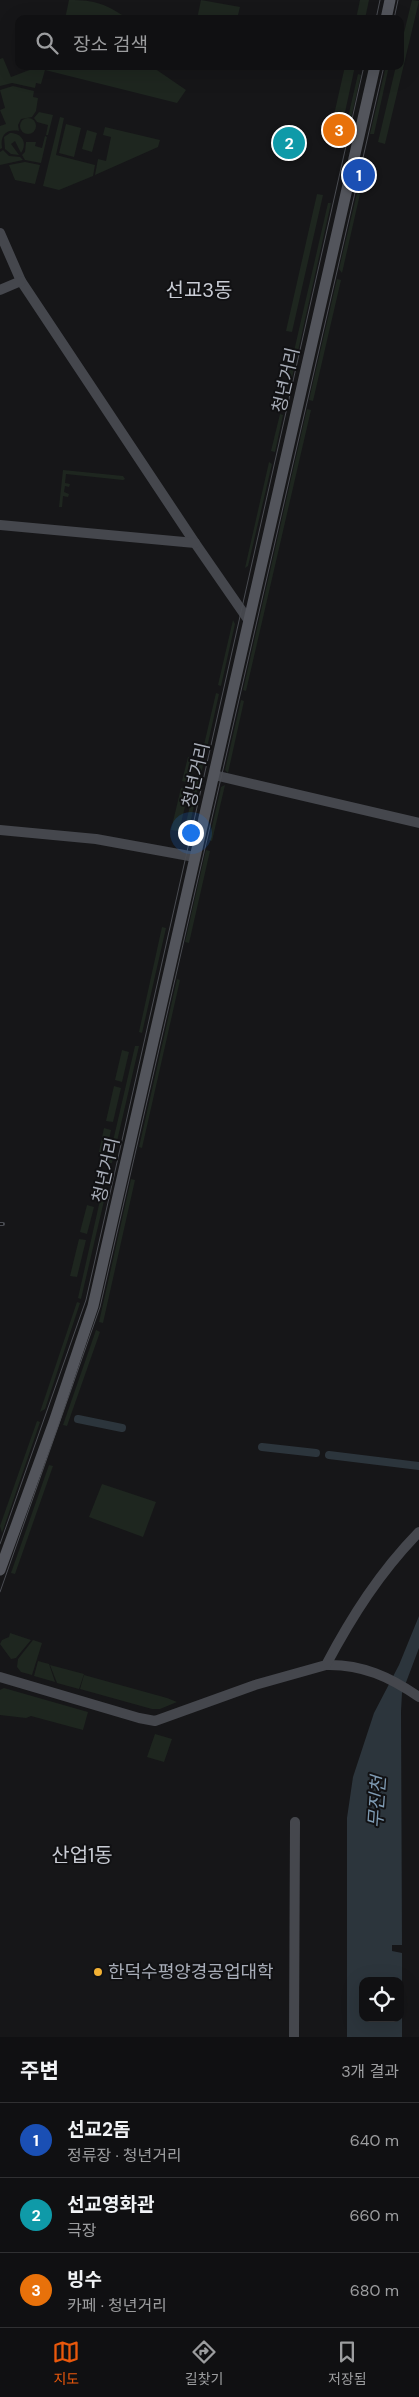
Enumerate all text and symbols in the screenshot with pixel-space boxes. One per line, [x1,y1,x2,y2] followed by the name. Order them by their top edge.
[15,15,404,70] search box
[33,29,61,57] icon: search
[73,32,148,57] text: 장소 검색
[323,111,355,149] pin: 3
[273,124,305,162] pin: 2
[343,156,375,194] pin: 1
[165,277,233,303] district label: 선교3동
[267,345,305,415] street label: 청년거리
[177,740,215,810] street label: 청년거리
[178,820,204,846] your location
[87,1135,125,1205] street label: 청년거리
[363,1773,391,1829] water label: 무진천
[51,1842,113,1868] district label: 산업1동
[108,1960,274,1984] place label: 한덕수평양경공업대학
[92,1966,104,1978] marker: 한덕수평양경공업대학
[359,1977,404,2022] map controls
[359,1977,404,2022] button: locate
[20,2057,59,2085] text: 주변
[341,2061,399,2082] text: 3개 결과
[67,2117,130,2142] text: 선교2돔
[33,2130,39,2151] text: 1
[350,2130,399,2151] text: 640 m
[67,2145,182,2166] text: 정류장 · 청년거리
[67,2192,154,2217] text: 선교영화관
[31,2205,41,2226] text: 2
[349,2205,399,2226] text: 660 m
[67,2220,96,2241] text: 극장
[67,2267,102,2292] text: 빙수
[31,2280,41,2301] text: 3
[350,2280,399,2301] text: 680 m
[67,2295,167,2316] text: 카페 · 청년거리
[52,2338,80,2388] tab: 지도
[185,2338,223,2388] tab: 길찾기
[328,2338,367,2388] tab: 저장됨

